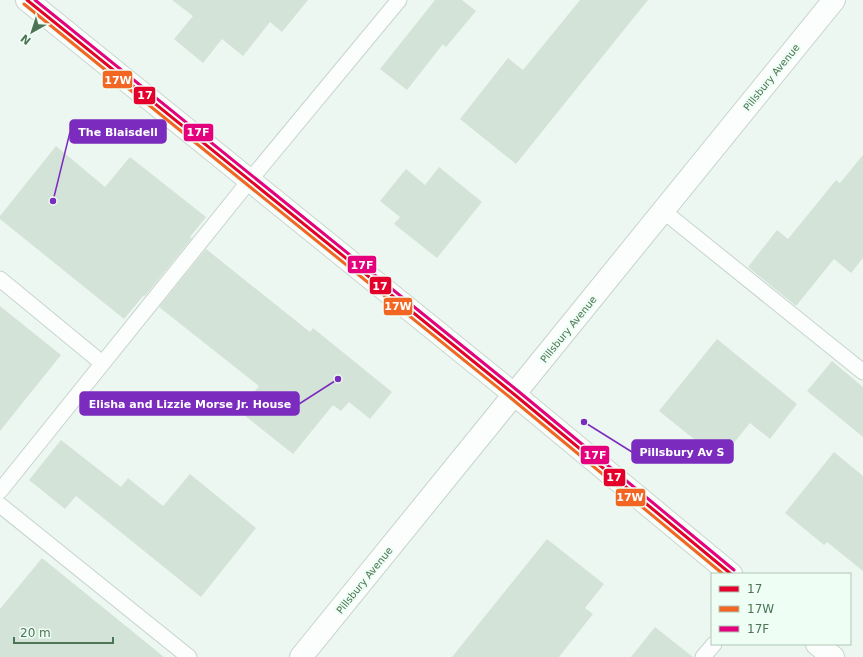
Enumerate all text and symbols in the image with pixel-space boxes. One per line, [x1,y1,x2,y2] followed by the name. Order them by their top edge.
[12,12,52,52] north arrow
[18,31,34,47] text: N
[741,42,802,113] street label: Pillsbury Avenue
[102,70,133,89] line badge: 17W
[104,74,132,87] text: 17W
[133,86,156,105] line badge: 17
[137,89,153,102] text: 17
[70,120,166,143] callout: The Blaisdell
[183,123,214,142] line badge: 17F
[78,126,158,139] text: The Blaisdell
[187,126,209,139] text: 17F
[347,255,377,274] line badge: 17F
[351,259,373,272] text: 17F
[369,276,392,295] line badge: 17
[372,280,388,293] text: 17
[538,294,599,365] street label: Pillsbury Avenue
[383,297,413,316] line badge: 17W
[384,300,412,313] text: 17W
[80,392,299,415] callout: Elisha and Lizzie Morse Jr. House
[89,398,291,411] text: Elisha and Lizzie Morse Jr. House
[632,440,733,463] callout: Pillsbury Av S
[580,445,610,465] line badge: 17F
[639,446,725,459] text: Pillsbury Av S
[584,449,606,462] text: 17F
[603,468,626,487] line badge: 17
[606,471,622,484] text: 17
[615,488,646,507] line badge: 17W
[616,491,644,504] text: 17W
[334,545,395,616] street label: Pillsbury Avenue
[711,573,851,645] legend
[747,582,762,596] text: 17
[747,602,774,616] text: 17W
[14,619,113,645] scale bar
[747,622,769,636] text: 17F
[20,626,51,640] text: 20 m

